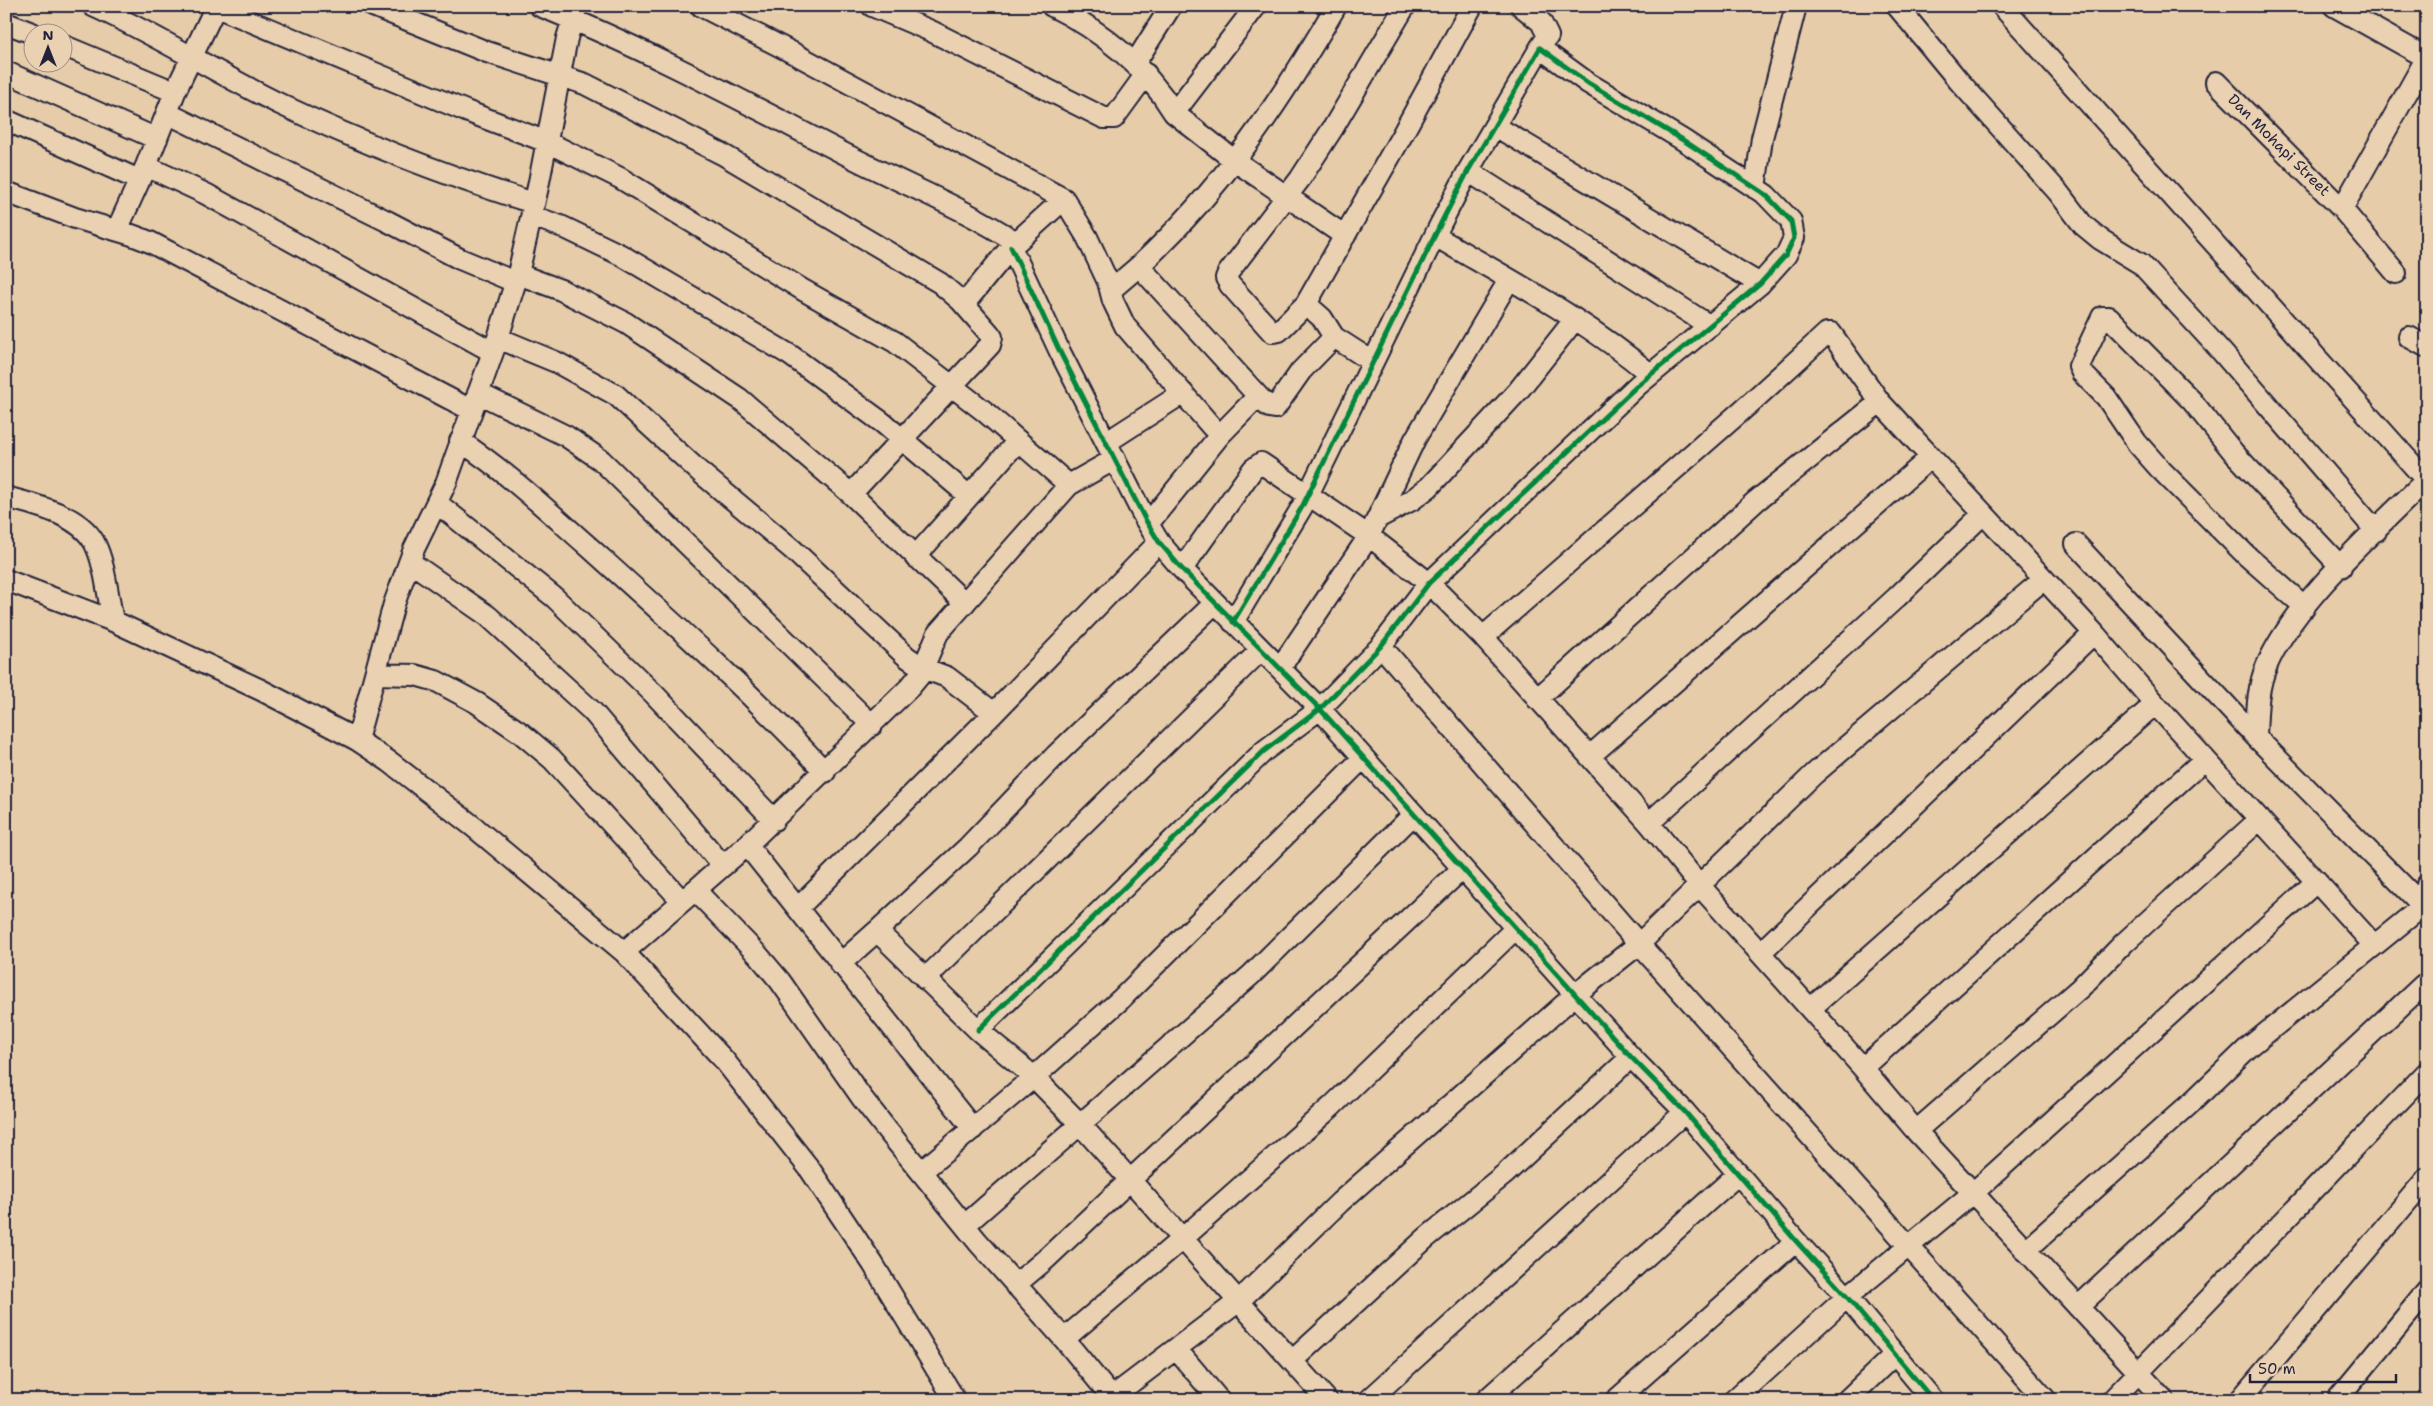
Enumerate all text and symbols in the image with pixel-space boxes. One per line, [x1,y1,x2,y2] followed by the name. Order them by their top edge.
[22,22,72,72] north arrow
[42,26,54,44] text: N
[2224,90,2334,200] street label: Dan Mohapi Street
[2250,1351,2397,1383] scale bar
[2258,1359,2296,1379] text: 50 m

